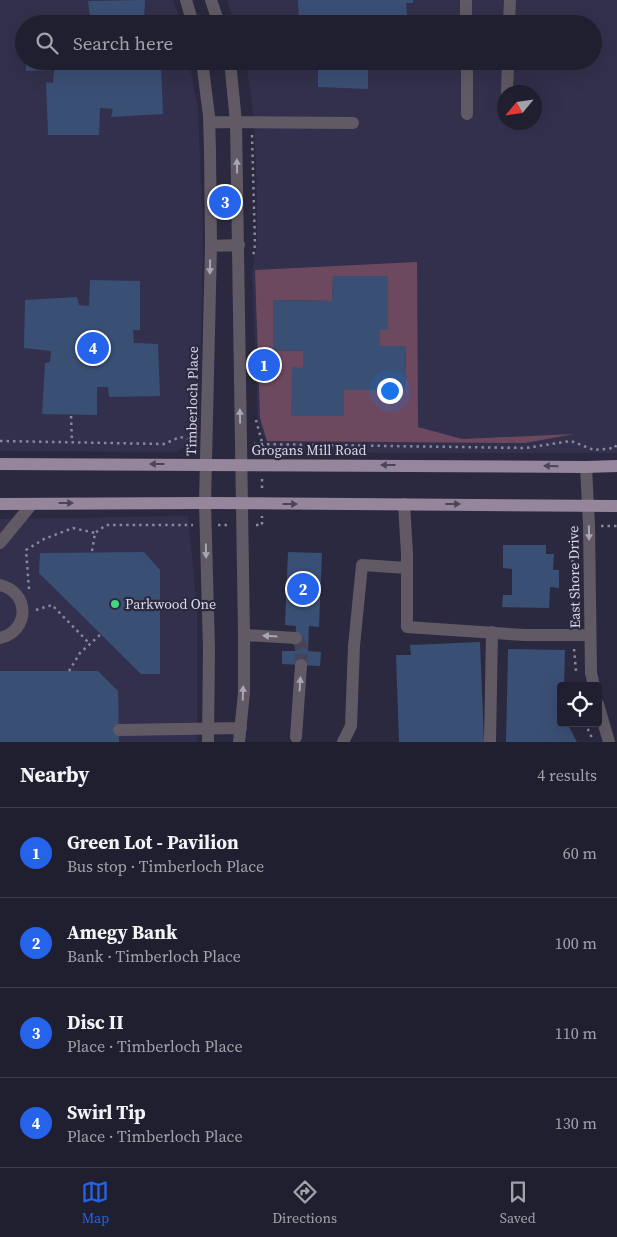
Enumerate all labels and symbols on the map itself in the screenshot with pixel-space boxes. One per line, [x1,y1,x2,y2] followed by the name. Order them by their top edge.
[497,85,542,130] north arrow
[233,158,241,174] one-way arrow
[209,183,241,221] pin: 3
[206,259,214,275] one-way arrow
[77,329,109,367] pin: 4
[181,346,203,456] street label: Timberloch Place
[248,346,280,384] pin: 1
[377,378,403,404] your location
[236,408,244,424] one-way arrow
[252,440,367,460] street label: Grogans Mill Road
[149,460,165,468] one-way arrow
[380,461,396,469] one-way arrow
[543,462,559,470] one-way arrow
[58,499,74,507] one-way arrow
[282,500,298,508] one-way arrow
[445,500,461,508] one-way arrow
[563,526,585,628] street label: East Shore Drive
[585,526,593,542] one-way arrow
[202,544,210,560] one-way arrow
[287,570,319,608] pin: 2
[125,594,216,614] place label: Parkwood One
[109,598,121,610] marker: Parkwood One
[262,632,278,640] one-way arrow
[296,675,304,691] one-way arrow
[240,685,248,701] one-way arrow

